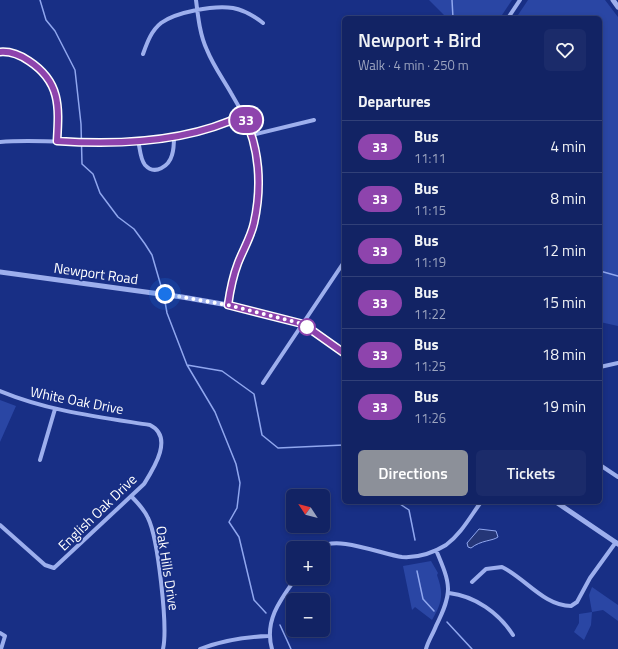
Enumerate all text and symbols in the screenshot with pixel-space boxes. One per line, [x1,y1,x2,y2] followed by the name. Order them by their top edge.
[358,25,481,54] text: Newport + Bird
[544,29,586,71] button: heart
[358,55,469,75] text: Walk · 4 min · 250 m
[358,90,431,113] text: Departures
[228,107,264,133] line badge: 33
[238,109,254,130] text: 33
[414,125,439,148] text: Bus
[550,135,586,158] text: 4 min
[372,136,388,157] text: 33
[414,148,446,168] text: 11:11
[414,177,439,200] text: Bus
[550,187,586,210] text: 8 min
[372,188,388,209] text: 33
[414,200,446,220] text: 11:15
[414,229,439,252] text: Bus
[542,239,586,262] text: 12 min
[372,240,388,261] text: 33
[414,252,446,272] text: 11:19
[52,257,140,289] street label: Newport Road
[414,281,439,304] text: Bus
[155,284,175,304] your location
[542,291,586,314] text: 15 min
[372,292,388,313] text: 33
[414,304,446,324] text: 11:22
[298,318,316,336] unlabelled marker
[414,333,439,356] text: Bus
[542,343,586,366] text: 18 min
[372,344,388,365] text: 33
[414,356,446,376] text: 11:25
[29,381,125,419] street label: White Oak Drive
[414,385,439,408] text: Bus
[542,395,586,418] text: 19 min
[372,396,388,417] text: 33
[414,408,446,428] text: 11:26
[358,450,468,496] button: Directions
[476,450,586,496] button: Tickets
[53,469,141,555] street label: English Oak Drive
[286,489,330,533] north arrow
[286,489,330,637] map controls
[151,524,185,612] street label: Oak Hills Drive
[286,541,330,585] button: +
[286,593,330,637] button: −

